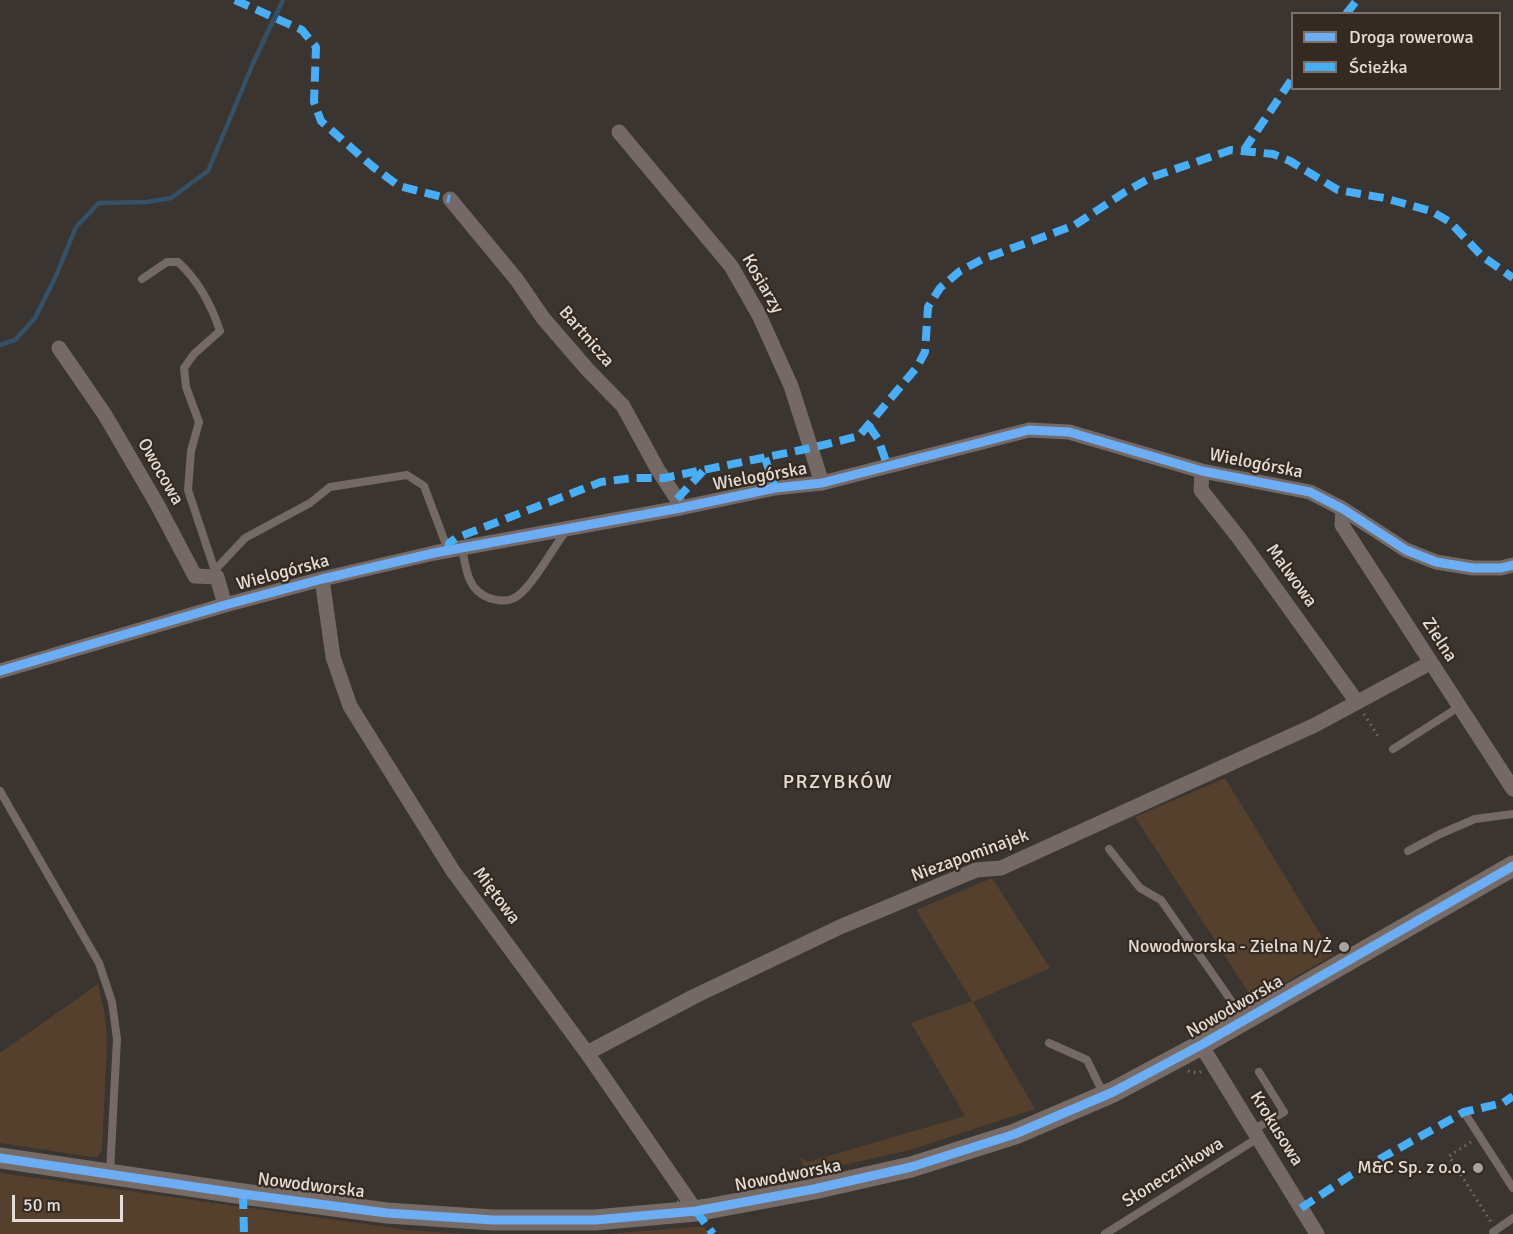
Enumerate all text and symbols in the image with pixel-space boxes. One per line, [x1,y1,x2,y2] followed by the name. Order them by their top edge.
[1291,12,1501,90] legend
[1349,26,1474,48] text: Droga rowerowa
[1349,56,1408,78] text: Ścieżka
[736,250,788,318] street label: Kosiarzy
[554,302,618,372] street label: Bartnicza
[132,435,188,509] street label: Owocowa
[1207,444,1305,484] street label: Wielogórska
[711,458,809,496] street label: Wielogórska
[1261,540,1321,612] street label: Malwowa
[234,550,332,596] street label: Wielogórska
[1417,614,1461,666] street label: Zielna
[783,771,893,795] district label: PRZYBKÓW
[908,825,1032,887] street label: Niezapominajek
[468,863,524,929] street label: Miętowa
[1128,936,1332,958] place label: Nowodworska - Zielna N/Ż
[1337,940,1351,954] marker: Nowodworska - Zielna N/Ż
[1183,971,1287,1043] street label: Nowodworska
[1245,1088,1307,1170] street label: Krokusowa
[1118,1133,1228,1213] street label: Słonecznikowa
[733,1155,843,1197] street label: Nowodworska
[1357,1157,1466,1179] place label: M&C Sp. z o.o.
[1471,1161,1485,1175] marker: M&C Sp. z o.o.
[256,1169,366,1203] street label: Nowodworska
[15,1183,126,1221] scale bar
[23,1194,61,1216] text: 50 m

